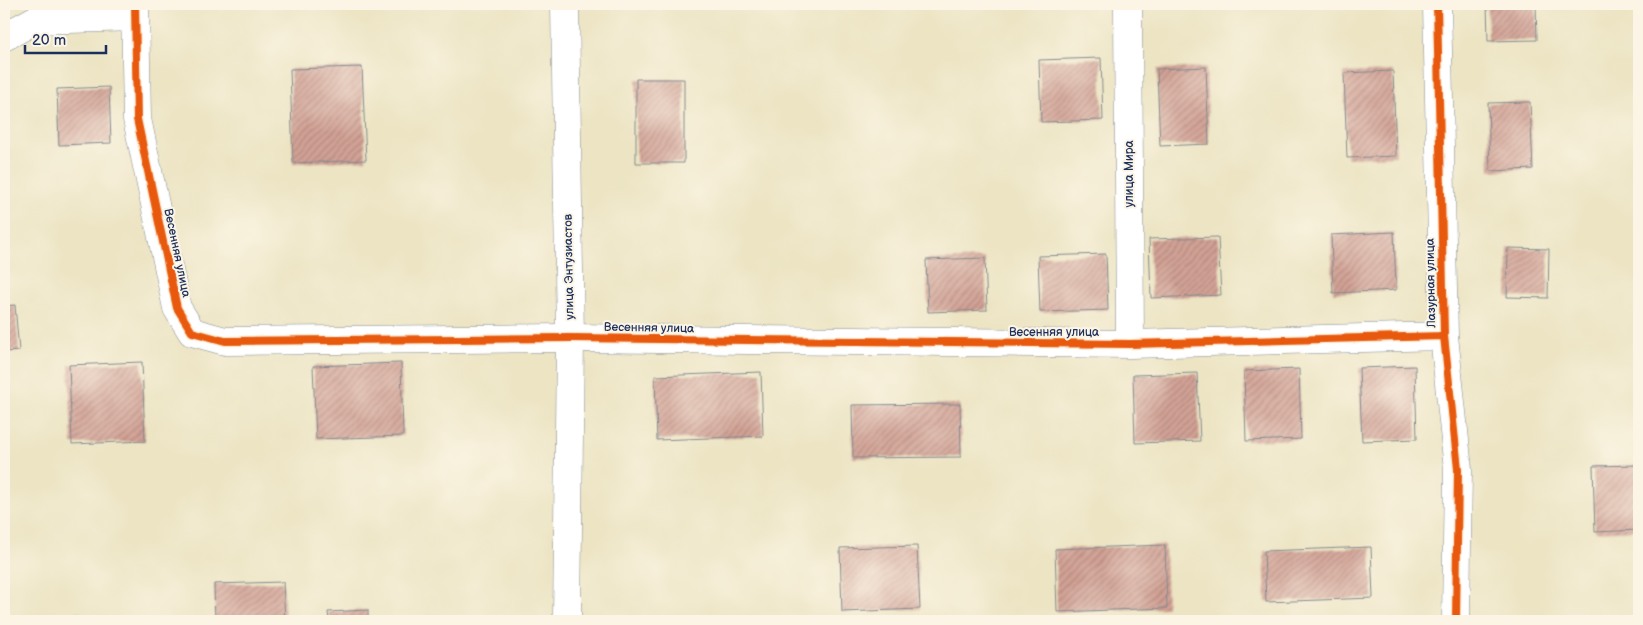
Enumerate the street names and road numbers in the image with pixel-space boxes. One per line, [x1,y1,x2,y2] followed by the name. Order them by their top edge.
[1122,140,1137,208] street label: улица Мира
[160,207,194,299] street label: Весенняя улица
[561,213,577,320] street label: улица Энтузиастов
[1423,238,1439,329] street label: Лазурная улица
[604,320,694,336] street label: Весенняя улица
[1009,325,1099,340] street label: Весенняя улица

